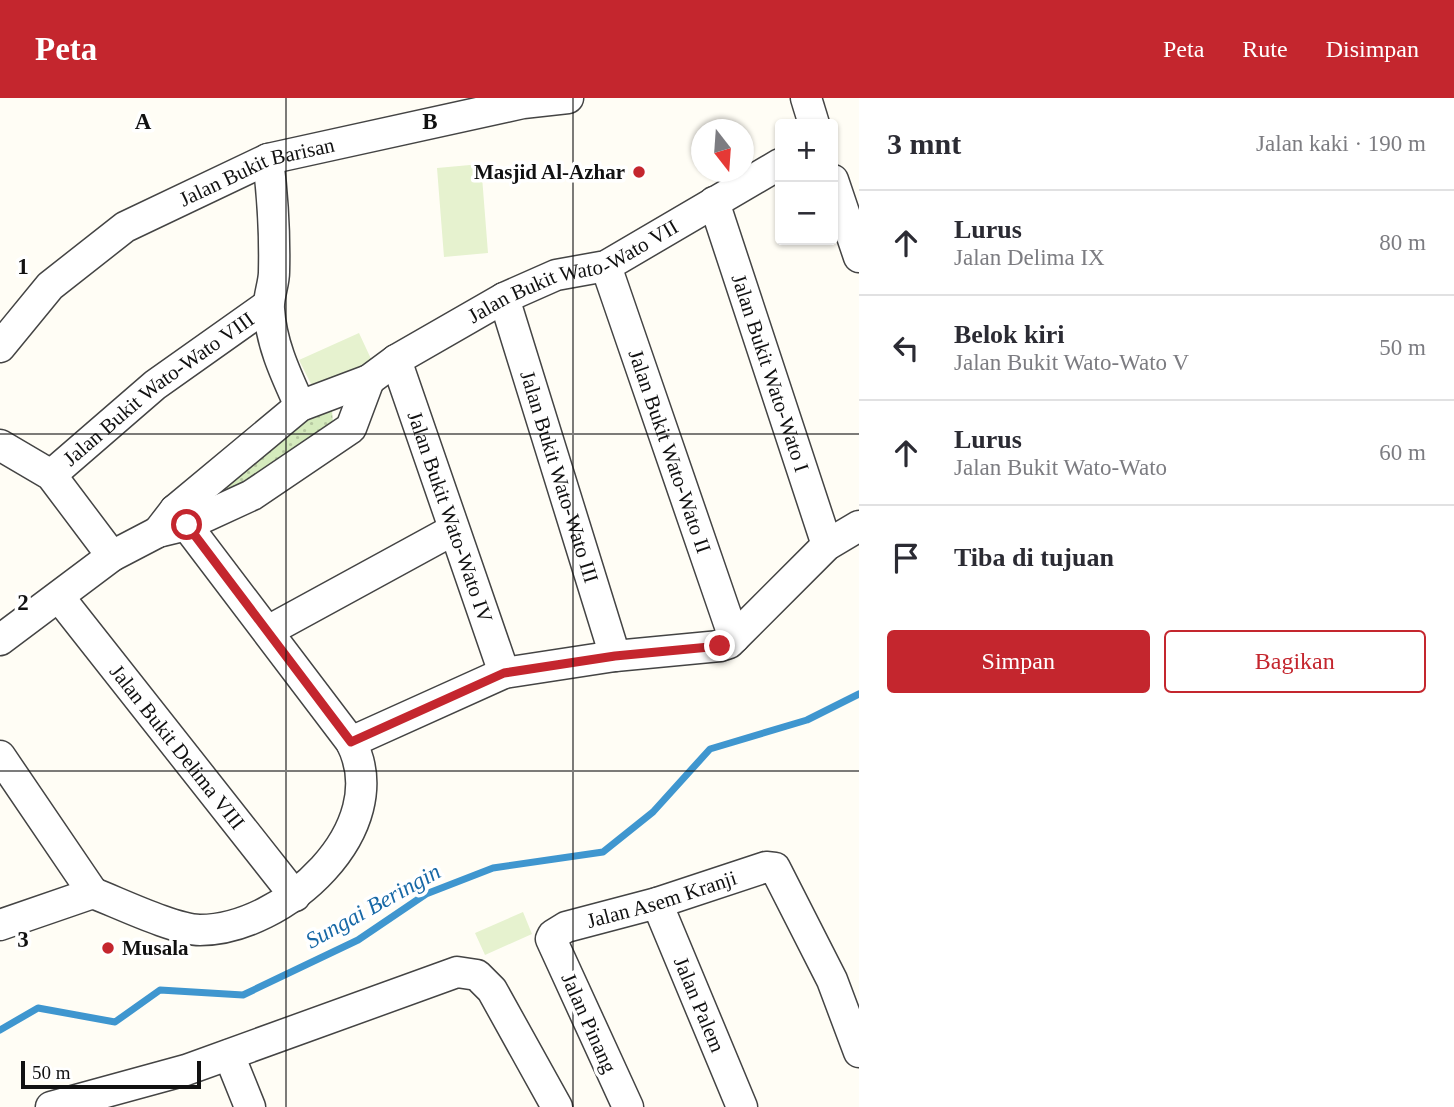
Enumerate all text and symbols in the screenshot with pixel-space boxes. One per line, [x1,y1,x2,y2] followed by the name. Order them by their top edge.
[35,31,97,67] text: Peta
[1163,36,1204,62] text: Peta
[1242,36,1288,62] text: Rute
[1326,36,1419,62] text: Disimpan
[135,109,152,134] text: A
[422,109,438,134] text: B
[691,119,754,182] north arrow
[775,119,838,245] map controls
[775,119,838,182] button: +
[887,127,961,160] text: 3 mnt
[1256,131,1426,156] text: Jalan kaki · 190 m
[175,133,337,211] street label: Jalan Bukit Barisan
[474,160,625,184] place label: Masjid Al-Azhar
[631,164,647,180] marker: Masjid Al-Azhar
[775,182,838,245] button: −
[464,214,682,328] street label: Jalan Bukit Wato-Wato VII
[954,215,1022,244] text: Lurus
[887,224,925,262] icon: ahead
[1379,230,1426,255] text: 80 m
[954,245,1105,270] text: Jalan Delima IX
[17,254,29,279] text: 1
[727,271,814,475] street label: Jalan Bukit Wato-Wato I
[58,307,258,471] street label: Jalan Bukit Wato-Wato VIII
[954,320,1065,349] text: Belok kiri
[887,329,925,367] icon: left
[1379,335,1426,360] text: 50 m
[624,346,716,556] street label: Jalan Bukit Wato-Wato II
[954,350,1189,375] text: Jalan Bukit Wato-Wato V
[515,368,604,586] street label: Jalan Bukit Wato-Wato III
[403,408,498,626] street label: Jalan Bukit Wato-Wato IV
[954,425,1022,454] text: Lurus
[887,434,925,472] icon: ahead
[1379,440,1426,465] text: 60 m
[954,455,1167,480] text: Jalan Bukit Wato-Wato
[171,509,202,540] route start
[887,539,925,577] icon: arrive
[954,543,1114,572] text: Tiba di tujuan
[17,590,29,615] text: 2
[704,630,735,661] route end
[887,630,1150,693] button: Simpan
[1164,630,1426,693] button: Bagikan
[105,660,250,834] street label: Jalan Bukit Delima VIII
[301,859,445,953] water label: Sungai Beringin
[584,866,740,933] street label: Jalan Asem Kranji
[17,927,29,952] text: 3
[122,936,189,960] place label: Musala
[100,940,116,956] marker: Musala
[669,953,730,1056] street label: Jalan Palem
[556,969,622,1077] street label: Jalan Pinang
[21,1058,201,1090] scale bar
[32,1062,71,1083] text: 50 m

